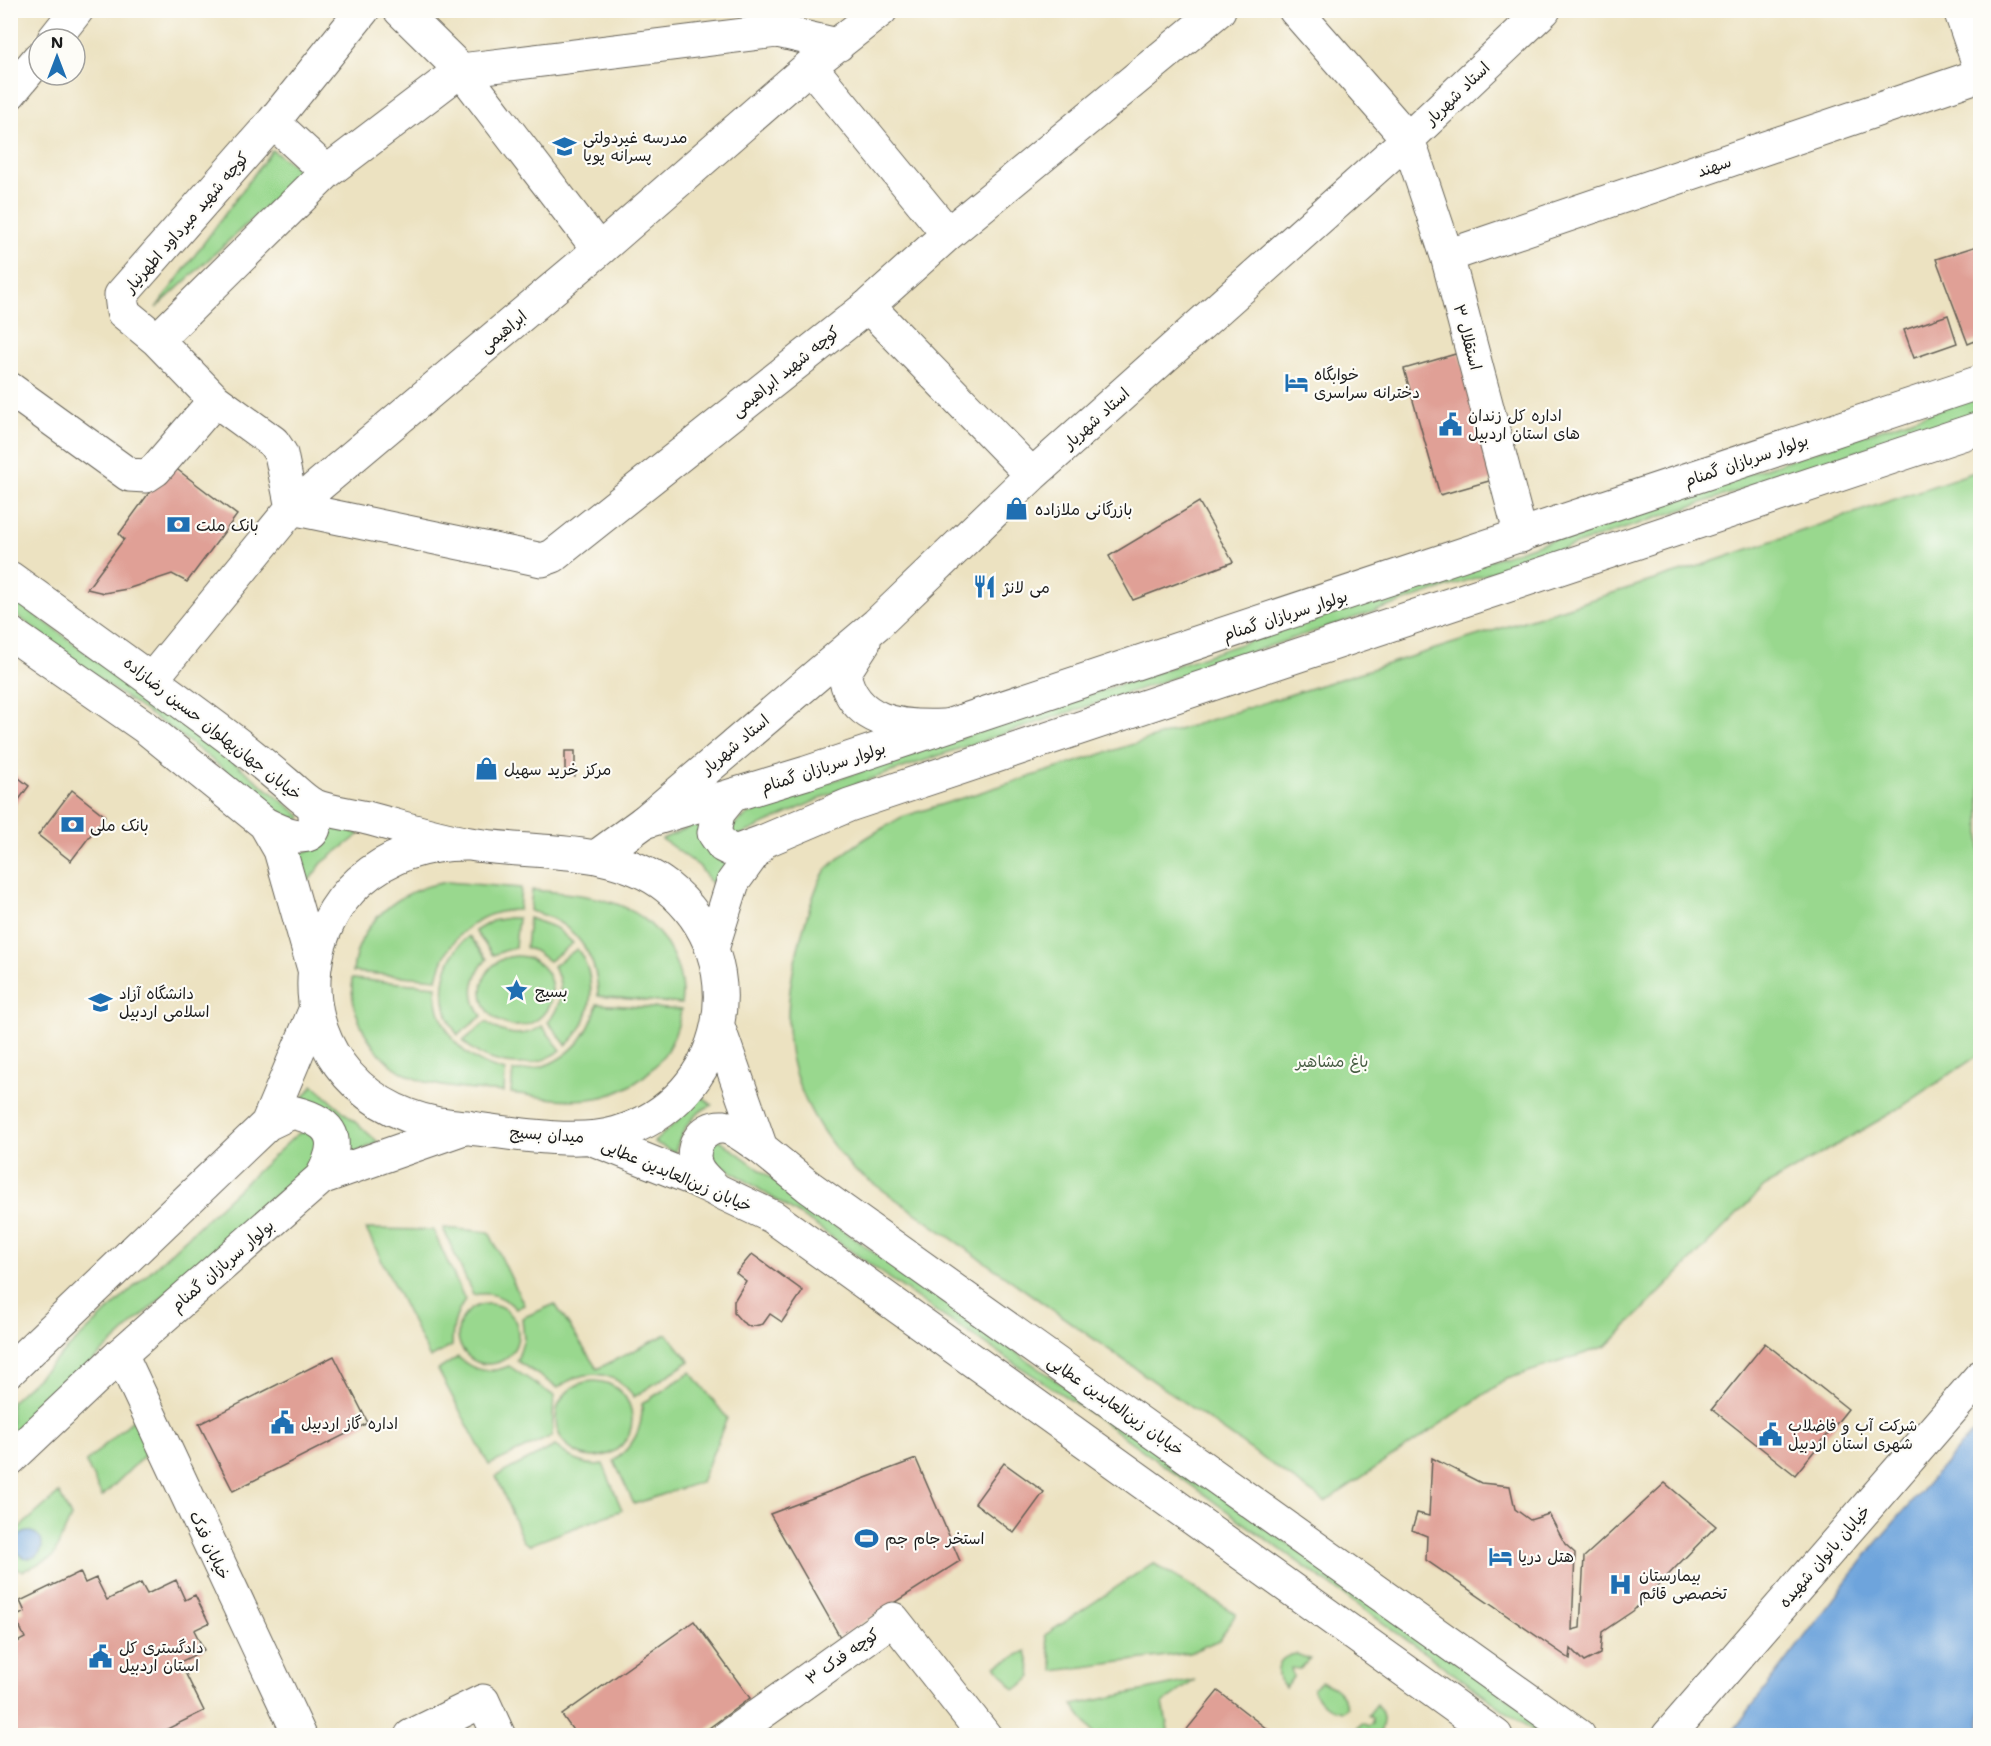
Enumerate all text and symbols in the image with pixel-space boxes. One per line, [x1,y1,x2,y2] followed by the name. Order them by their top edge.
[27,27,87,87] north arrow
[51,32,63,53] text: N
[1419,57,1494,131] street label: استاد شهریار
[583,127,687,166] place label: مدرسه غیردولتی پسرانه پویا
[552,133,578,159] school or university icon: مدرسه غیردولتی پسرانه پویا
[119,147,253,298] street label: کوچه شهید میرداود اطهرنیار
[1694,151,1734,182] street label: سهند
[1449,302,1486,372] street label: استقلال ۳
[475,306,531,357] street label: ابراهیمی
[727,321,844,422] street label: کوچه شهید ابراهیمی
[1314,364,1420,403] place label: خوابگاه دخترانه سراسری
[1283,370,1309,396] hotel icon: خوابگاه دخترانه سراسری
[1057,383,1134,455] street label: استاد شهریار
[1468,405,1580,444] place label: اداره کل زندان های استان اردبیل
[1437,411,1463,437] public building icon: اداره کل زندان های استان اردبیل
[1681,429,1812,493] street label: بولوار سربازان گمنام
[1004,496,1030,522] shop icon: بازرگانی ملازاده
[1035,499,1132,520] place label: بازرگانی ملازاده
[165,512,191,538] bank icon: بانک ملت
[196,515,259,536] place label: بانک ملت
[972,574,998,600] restaurant icon: می لانژ
[1001,577,1050,598] place label: می لانژ
[1220,585,1351,647] street label: بولوار سربازان گمنام
[119,652,306,805] street label: خیابان جهان‌پهلوان حسین رضا‌زاده
[695,710,774,780] street label: استاد شهریار
[758,737,889,799] street label: بولوار سربازان گمنام
[473,756,499,782] shop icon: مرکز خرید سهیل
[504,759,611,780] place label: مرکز خرید سهیل
[59,812,85,838] bank icon: بانک ملی
[90,815,149,836] place label: بانک ملی
[504,978,530,1004] place icon: بسیج
[535,981,568,1002] place label: بسیج
[119,983,210,1022] place label: دانشگاه آزاد اسلامی اردبیل
[88,989,114,1015] school or university icon: دانشگاه آزاد اسلامی اردبیل
[1294,1051,1368,1073] park label: باغ مشاهیر
[509,1121,585,1148] street label: میدان بسیج
[598,1134,755,1217] street label: خیابان زین‌العابدین عطایی
[166,1215,280,1318] street label: بولوار سربازان گمنام
[1044,1351,1188,1460] street label: خیابان زین‌العابدین عطایی
[270,1410,296,1436] public building icon: اداره گاز اردبیل
[301,1413,398,1434] place label: اداره گاز اردبیل
[1788,1415,1917,1454] place label: شرکت آب و فاضلاب شهری استان اردبیل
[1757,1421,1783,1447] public building icon: شرکت آب و فاضلاب شهری استان اردبیل
[1774,1501,1875,1612] street label: خیابان بانوان شهیده
[184,1507,235,1583] street label: خیابان فدک
[854,1525,880,1551] sports icon: استخر جام جم
[885,1528,985,1551] place label: استخر جام جم
[1487,1543,1513,1569] hotel icon: هتل دریا
[1518,1546,1574,1567] place label: هتل دریا
[1639,1565,1727,1606] place label: بیمارستان تخصصی قائم
[1608,1571,1634,1597] hospital icon: بیمارستان تخصصی قائم
[801,1623,883,1689] street label: کوچه فدک ۳
[119,1637,204,1676] place label: دادگستری کل استان اردبیل
[88,1643,114,1669] public building icon: دادگستری کل استان اردبیل

